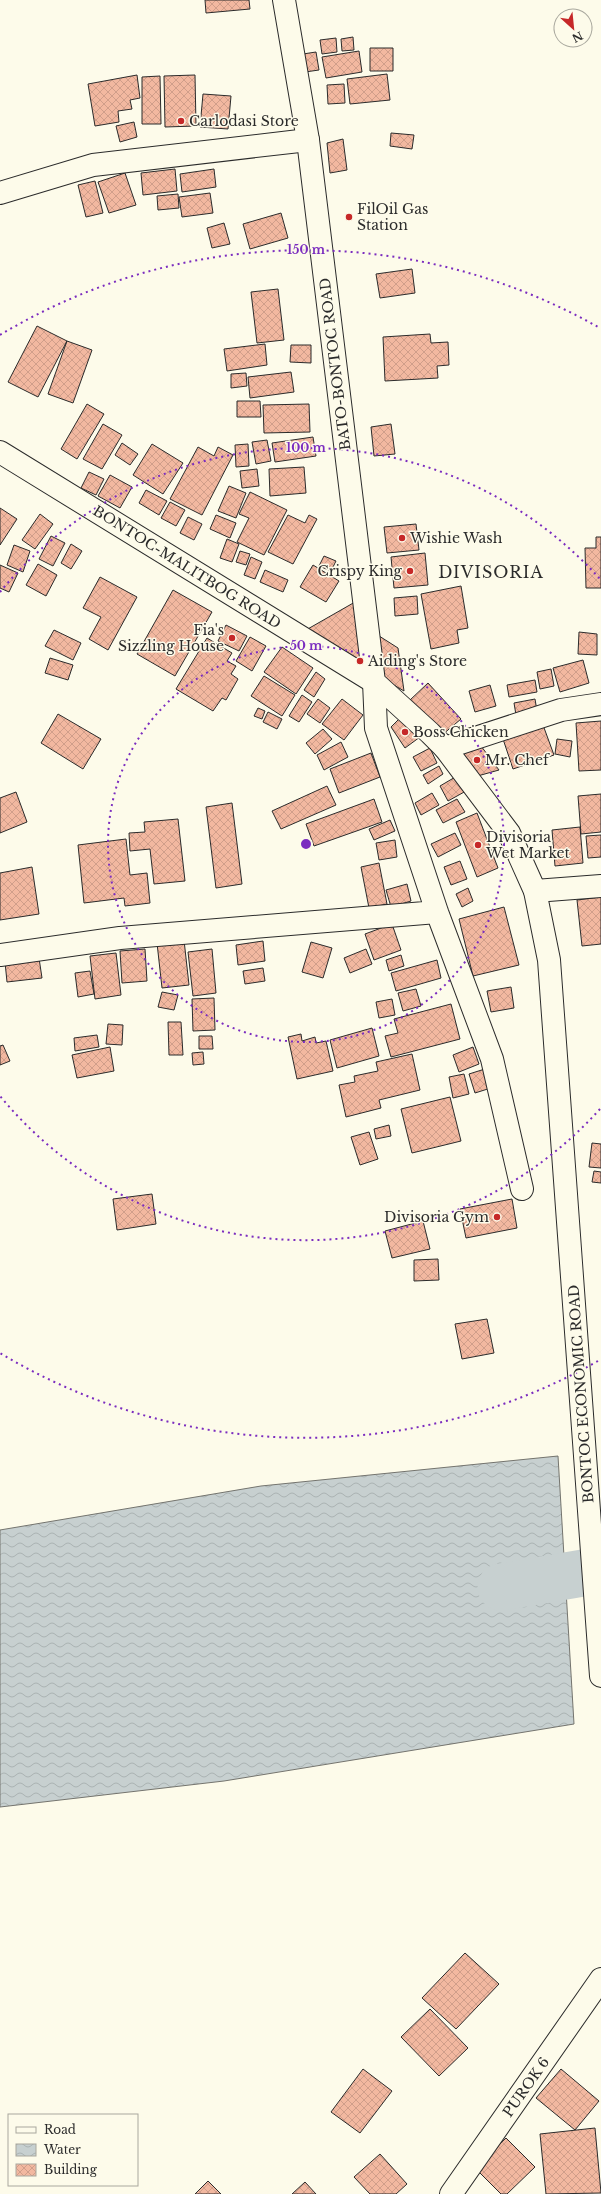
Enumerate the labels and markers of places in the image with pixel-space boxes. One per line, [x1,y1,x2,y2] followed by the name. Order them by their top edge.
[189,112,299,130] place label: Carlodasi Store
[176,116,186,126] marker: Carlodasi Store
[357,200,428,234] place label: FilOil Gas Station
[344,212,354,222] marker: FilOil Gas Station
[409,529,503,547] place label: Wishie Wash
[397,533,407,543] marker: Wishie Wash
[317,562,403,580] place label: Crispy King
[405,566,415,576] marker: Crispy King
[118,621,224,655] place label: Fia's Sizzling House
[227,633,237,643] marker: Fia's Sizzling House
[367,652,467,670] place label: Aiding's Store
[355,656,365,666] marker: Aiding's Store
[413,723,509,741] place label: Boss Chicken
[400,727,410,737] marker: Boss Chicken
[485,751,551,769] place label: Mr. Chef
[472,755,482,765] marker: Mr. Chef
[485,828,571,862] place label: Divisoria Wet Market
[299,837,313,851] centre of rings
[473,840,483,850] marker: Divisoria Wet Market
[384,1208,489,1226] place label: Divisoria Gym
[492,1212,502,1222] marker: Divisoria Gym

